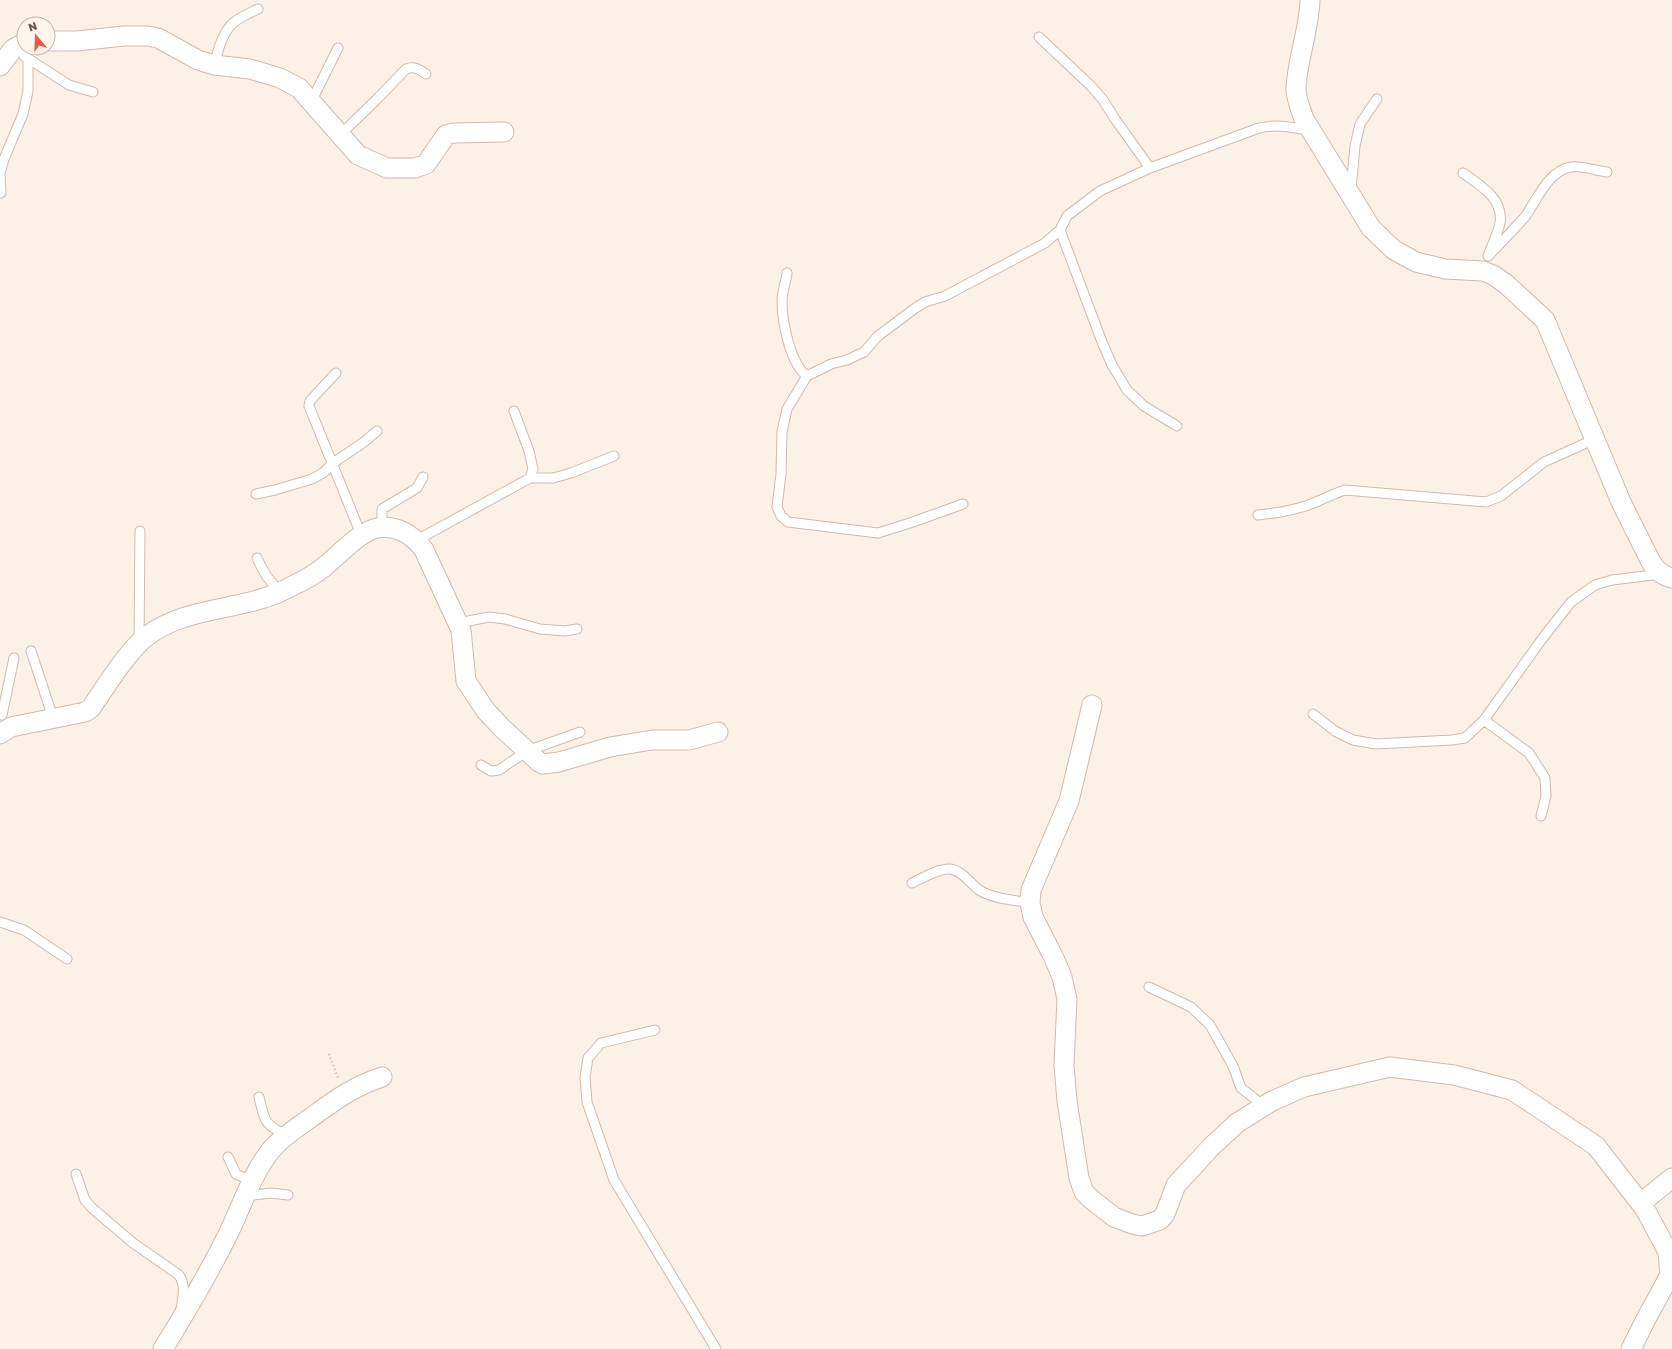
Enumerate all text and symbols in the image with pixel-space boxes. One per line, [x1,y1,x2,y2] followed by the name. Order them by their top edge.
[16,16,56,56] north arrow
[27,19,39,34] text: N

